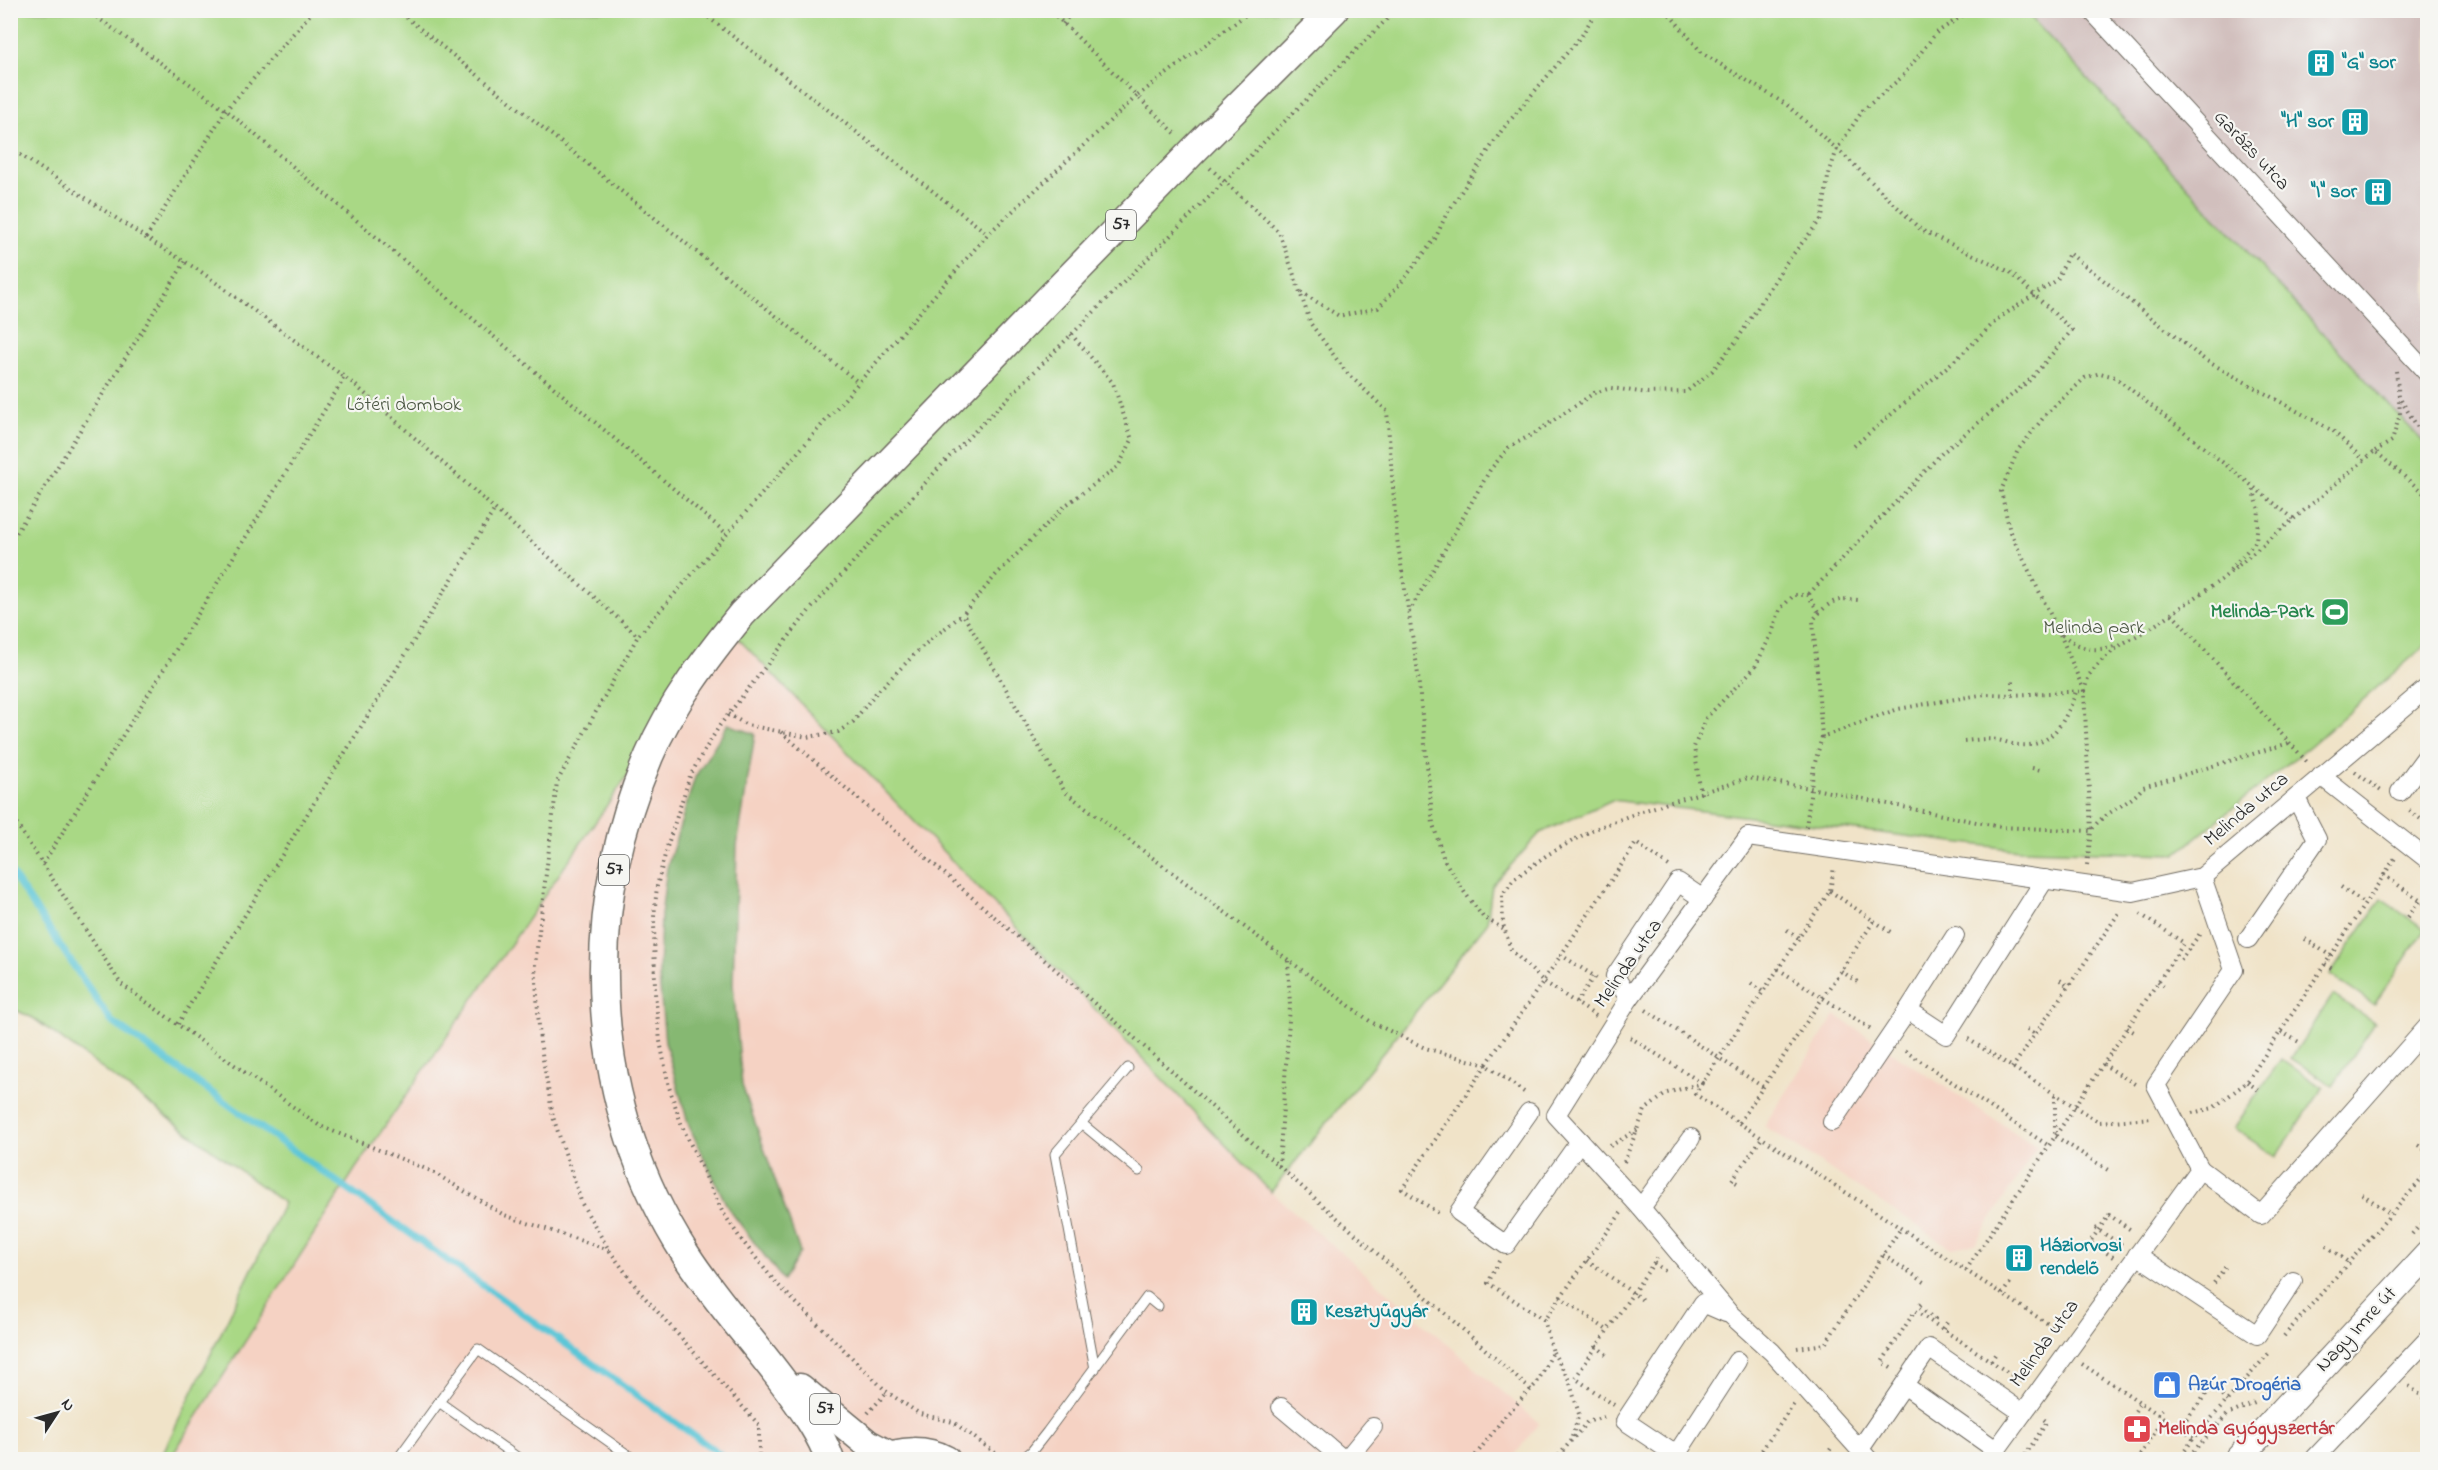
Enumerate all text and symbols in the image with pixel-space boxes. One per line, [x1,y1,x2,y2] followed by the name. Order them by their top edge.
[2305,47,2337,79] building icon: "G" sor
[2341,49,2397,78] place label: "G" sor
[2206,104,2296,198] street label: Garázs utca
[2339,106,2371,138] building icon: "H" sor
[2280,108,2335,137] place label: "H" sor
[2362,176,2394,208] building icon: "I" sor
[2310,178,2358,207] place label: "I" sor
[1106,210,1136,240] road number: 57
[347,391,462,420] park label: Lőtéri dombok
[2319,596,2351,628] sports icon: Melinda-Park
[2210,598,2315,627] place label: Melinda-Park
[2043,614,2145,643] park label: Melinda park
[2198,766,2296,854] street label: Melinda utca
[599,855,629,885] road number: 57
[1588,914,1670,1014] street label: Melinda utca
[2040,1232,2123,1284] place label: Háziorvosi rendelő
[2003,1242,2035,1274] building icon: Háziorvosi rendelő
[2310,1280,2405,1380] street label: Nagy Imre út
[2003,1294,2087,1394] street label: Melinda utca
[1288,1296,1320,1328] building icon: Kesztyűgyár
[1325,1298,1429,1328] place label: Kesztyűgyár
[2151,1369,2183,1401] shop icon: Azúr Drogéria
[2188,1371,2301,1401] place label: Azúr Drogéria
[27,1383,87,1443] north arrow
[55,1394,81,1417] text: N
[810,1394,840,1424] road number: 57
[2121,1413,2153,1445] pharmacy icon: Melinda Gyógyszertár
[2158,1415,2335,1445] place label: Melinda Gyógyszertár

